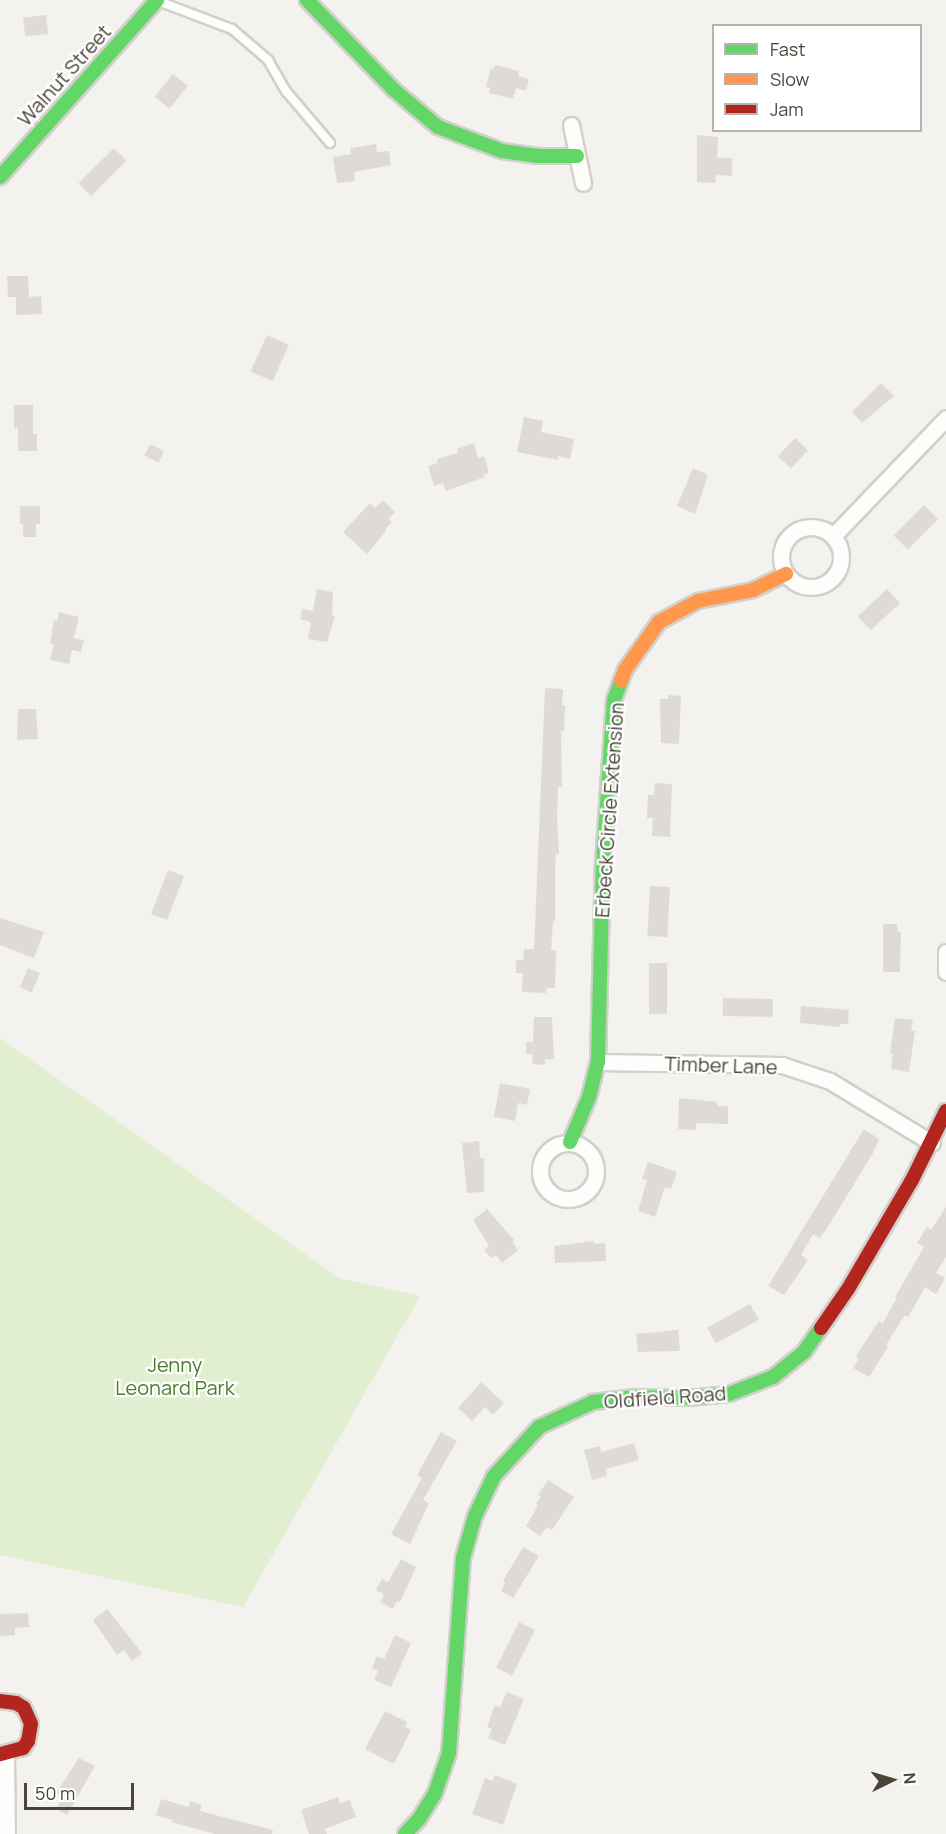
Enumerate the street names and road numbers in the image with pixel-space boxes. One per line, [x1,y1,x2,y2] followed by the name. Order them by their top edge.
[12,19,116,131] street label: Walnut Street
[589,701,629,919] street label: Erbeck Circle Extension
[664,1051,778,1079] street label: Timber Lane
[603,1381,727,1413] street label: Oldfield Road

